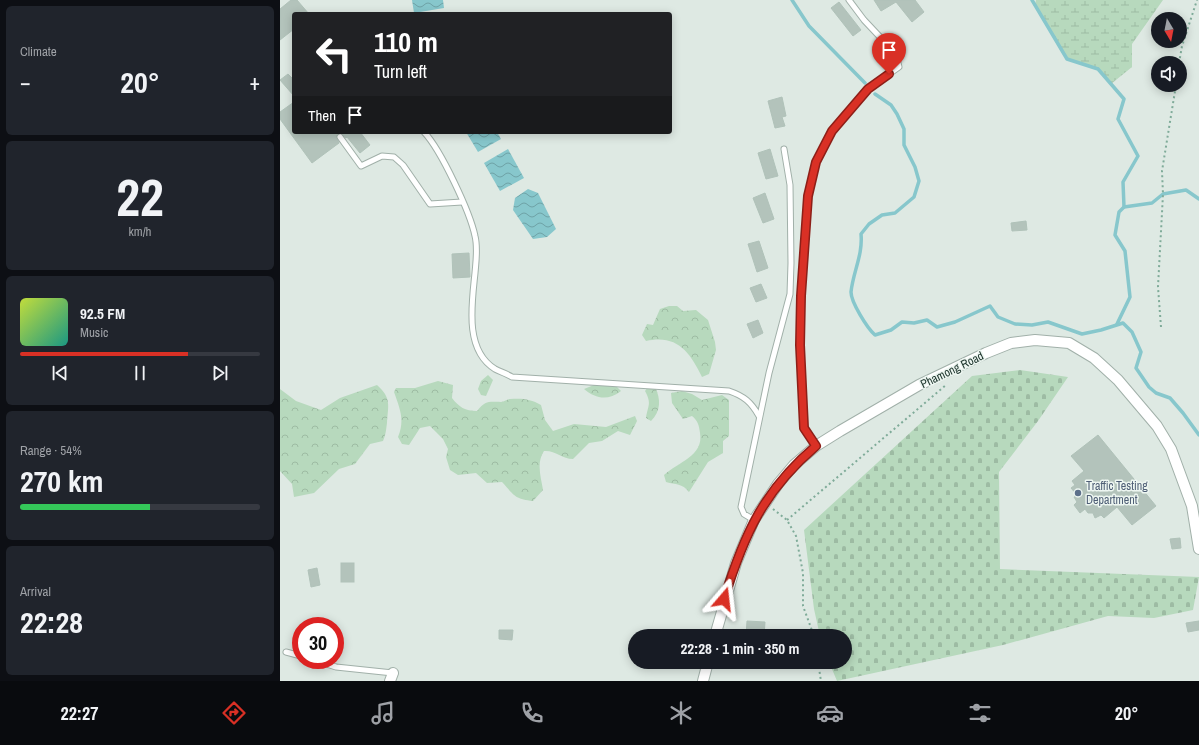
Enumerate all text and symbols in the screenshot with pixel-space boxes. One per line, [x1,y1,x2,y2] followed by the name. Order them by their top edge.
[1151,12,1187,48] north arrow
[1151,12,1187,92] map controls
[374,23,438,61] text: 110 m
[308,28,360,80] icon: left
[872,33,906,74] pin
[878,39,900,61] icon: arrive
[20,43,57,60] text: Climate
[1151,56,1187,92] button: sound
[374,59,427,84] text: Turn left
[120,62,160,102] text: 20°
[20,67,31,97] text: −
[249,67,260,97] text: +
[344,104,366,126] icon: arrive
[308,105,336,126] text: Then
[116,162,164,232] text: 22
[128,223,152,240] text: km/h
[80,303,125,324] text: 92.5 FM
[80,324,108,341] text: Music
[918,348,986,392] street label: Phamong Road
[49,362,71,384] icon: previous
[129,362,151,384] icon: pause
[209,362,231,384] icon: next
[20,442,82,459] text: Range · 54%
[20,461,103,501] text: 270 km
[1086,478,1148,508] place label: Traffic Testing Department
[1073,488,1083,498] marker: Traffic Testing Department
[703,578,745,620] position arrow
[20,583,51,600] text: Arrival
[20,602,83,642] text: 22:28
[292,617,344,669] speed limit sign: 30
[681,638,799,659] text: 22:28 · 1 min · 350 m
[220,699,248,727] icon: directions
[369,699,397,727] icon: music
[518,699,546,727] icon: phone
[667,699,695,727] icon: climate
[816,699,844,727] icon: car
[966,699,994,727] icon: filters
[61,701,98,726] text: 22:27
[1115,701,1138,726] text: 20°

